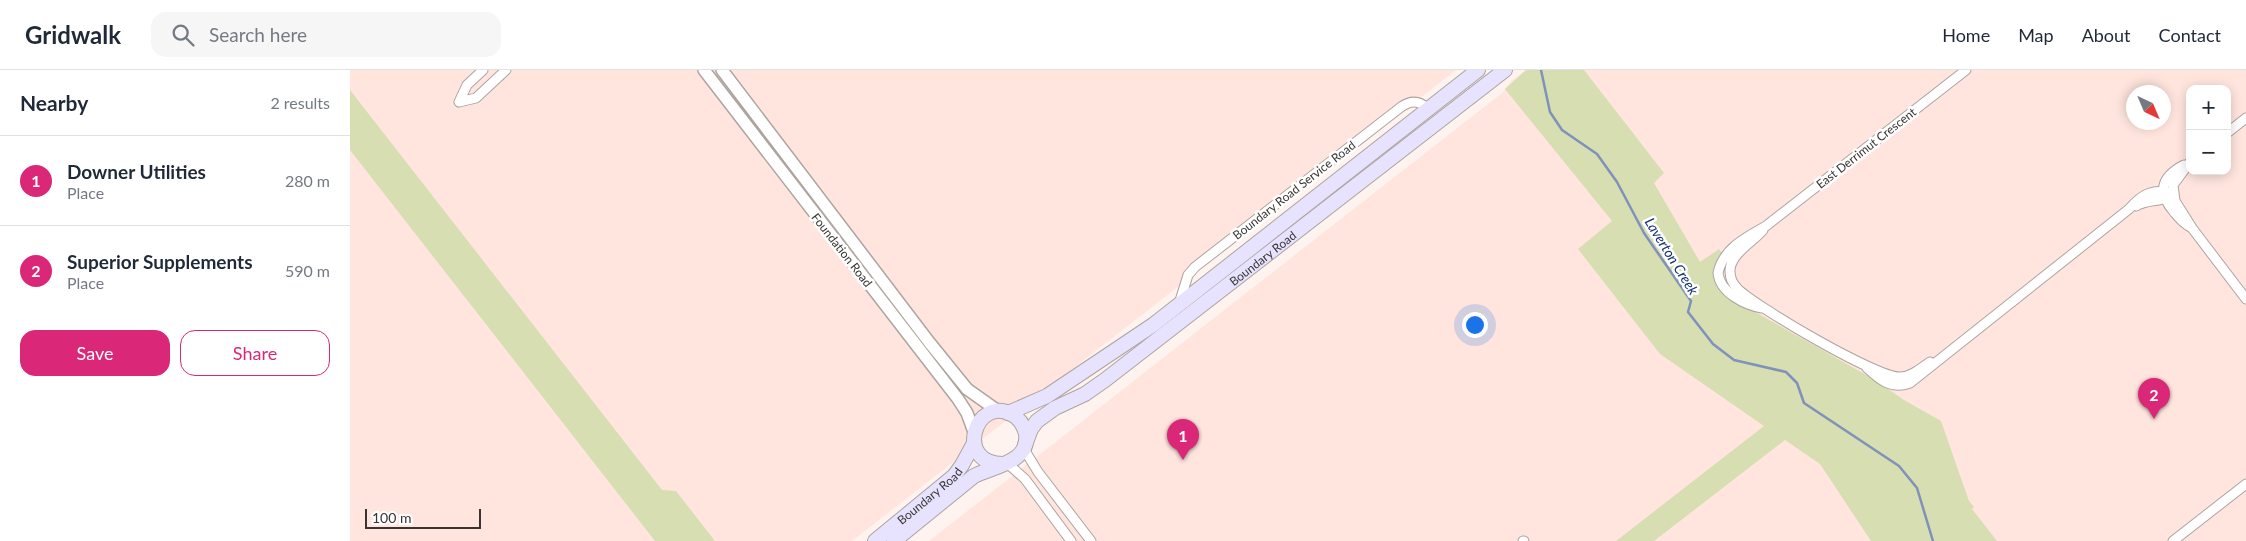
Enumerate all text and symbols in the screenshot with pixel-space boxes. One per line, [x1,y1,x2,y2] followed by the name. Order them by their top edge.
[151,12,501,57] search box
[25,20,121,49] text: Gridwalk
[169,21,197,49] icon: search
[209,23,307,46] text: Search here
[1942,24,1990,46] text: Home
[2018,24,2054,46] text: Map
[2082,24,2131,46] text: About
[2159,24,2221,46] text: Contact
[2126,85,2171,130] north arrow
[2186,85,2231,175] map controls
[2186,85,2231,130] button: +
[20,90,88,115] text: Nearby
[270,93,330,112] text: 2 results
[1813,104,1920,192] street label: East Derrimut Crescent
[2186,130,2231,175] button: −
[1230,137,1358,243] street label: Boundary Road Service Road
[67,160,206,183] text: Downer Utilities
[31,171,41,190] text: 1
[285,171,330,190] text: 280 m
[67,183,104,202] text: Place
[808,210,876,290] street label: Foundation Road
[1642,214,1703,298] water label: Laverton Creek
[1226,227,1299,289] street label: Boundary Road
[67,250,253,273] text: Superior Supplements
[31,261,41,280] text: 2
[285,261,330,280] text: 590 m
[67,273,104,292] text: Place
[1462,312,1488,338] your location
[20,330,170,376] button: Save
[180,330,330,376] button: Share
[2138,378,2170,419] pin: 2
[1167,419,1199,460] pin: 1
[894,464,965,527] street label: Boundary Road
[365,506,481,529] scale bar
[372,509,411,526] text: 100 m

